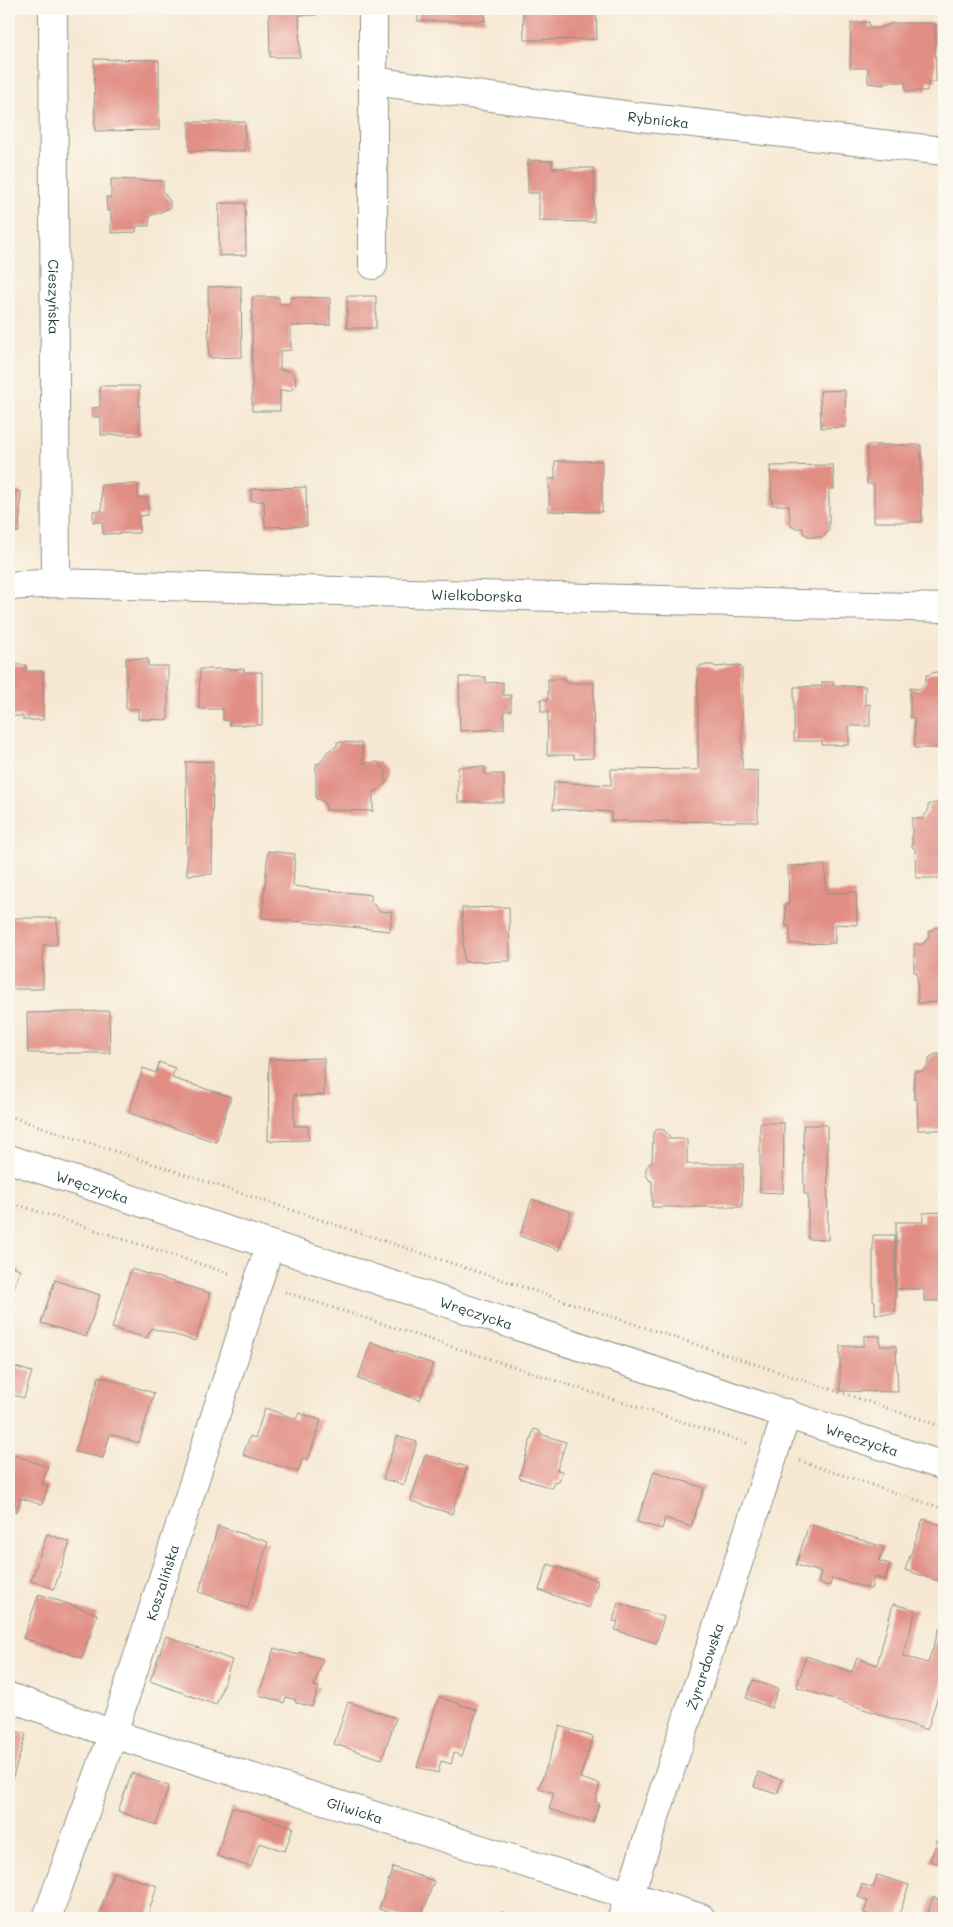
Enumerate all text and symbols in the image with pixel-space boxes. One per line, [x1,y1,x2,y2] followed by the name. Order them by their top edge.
[627,106,690,132] street label: Rybnicka
[45,259,64,335] street label: Cieszyńska
[431,584,523,606] street label: Wielkoborska
[54,1166,132,1207] street label: Wręczycka
[437,1292,515,1333] street label: Wręczycka
[823,1418,901,1460] street label: Wręczycka
[141,1542,183,1622] street label: Koszalińska
[681,1620,727,1712] street label: Żyrardowska
[325,1792,385,1827] street label: Gliwicka

